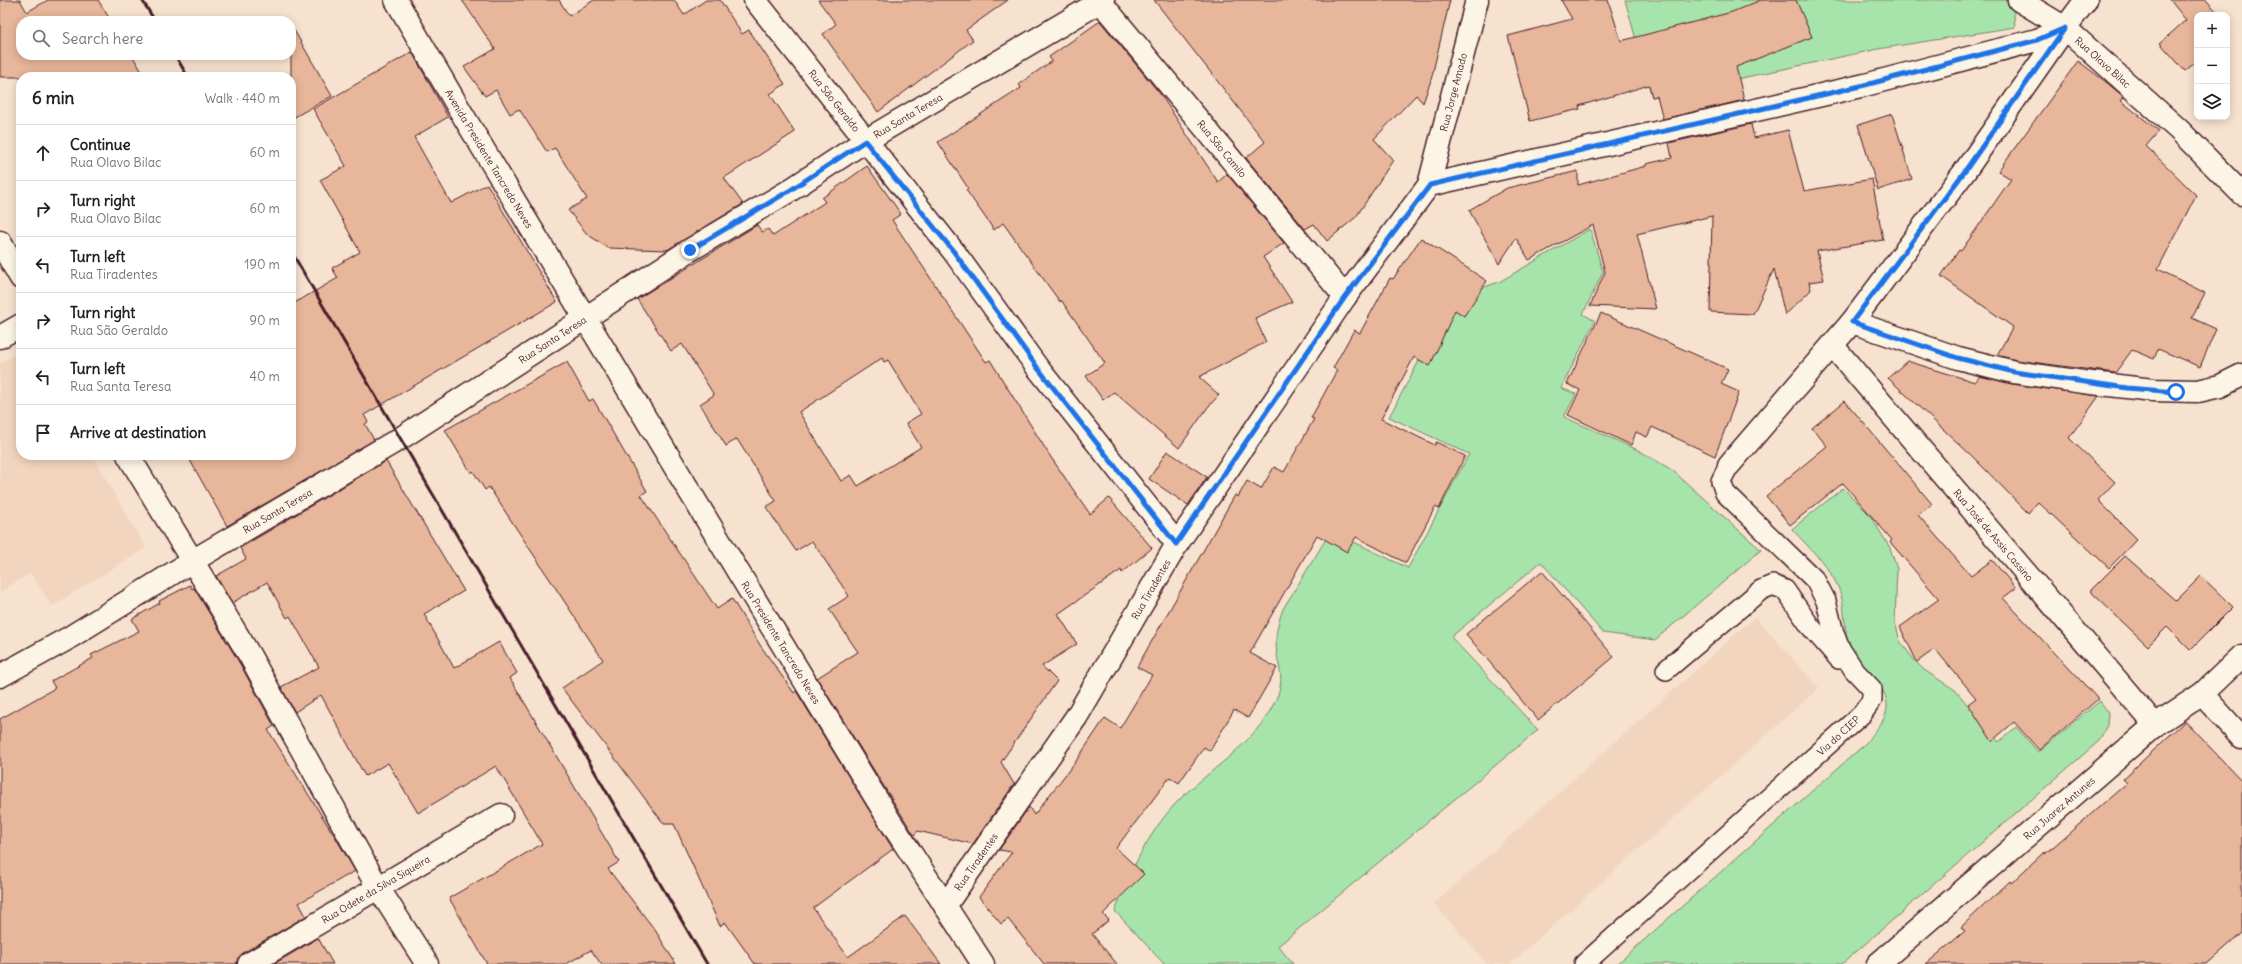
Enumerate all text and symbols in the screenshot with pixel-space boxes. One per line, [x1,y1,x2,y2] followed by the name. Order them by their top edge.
[2194,12,2230,120] map controls
[2194,12,2230,48] button: +
[16,16,296,60] search box
[30,27,52,49] icon: search
[62,29,143,48] text: Search here
[2072,34,2134,90] street label: Rua Olavo Bilac
[2194,48,2230,84] button: −
[1437,51,1470,133] street label: Rua Jorge Amado
[806,67,863,134] street label: Rua São Geraldo
[2194,84,2230,120] button: layers
[32,87,74,109] text: 6 min
[443,87,536,231] street label: Avenida Presidente Tancredo Neves
[204,90,280,107] text: Walk · 440 m
[871,90,945,141] street label: Rua Santa Teresa
[1195,117,1250,180] street label: Rua São Camilo
[70,135,131,154] text: Continue
[32,142,54,164] icon: ahead
[249,144,280,161] text: 60 m
[70,154,162,171] text: Rua Olavo Bilac
[70,191,135,210] text: Turn right
[32,198,54,220] icon: right
[249,200,280,217] text: 60 m
[70,210,162,227] text: Rua Olavo Bilac
[681,241,699,259] route end
[70,247,125,266] text: Turn left
[32,254,54,276] icon: left
[244,256,280,273] text: 190 m
[70,266,158,283] text: Rua Tiradentes
[70,303,135,322] text: Turn right
[32,310,54,332] icon: right
[249,312,280,329] text: 90 m
[516,313,589,366] street label: Rua Santa Teresa
[70,322,168,339] text: Rua São Geraldo
[70,359,125,378] text: Turn left
[32,366,54,388] icon: left
[249,368,280,385] text: 40 m
[70,378,171,395] text: Rua Santa Teresa
[2167,383,2185,401] route start
[32,422,54,444] icon: arrive
[70,423,206,442] text: Arrive at destination
[241,485,315,536] street label: Rua Santa Teresa
[1951,486,2037,584] street label: Rua José de Assis Cassino
[1128,556,1174,622] street label: Rua Tiradentes
[739,579,824,707] street label: Rua Presidente Tancredo Neves
[1814,713,1862,758] street label: Via do CIEP
[2021,773,2098,842] street label: Rua Juarez Antunes
[951,830,1001,893] street label: Rua Tiradentes
[319,852,432,926] street label: Rua Odete da Silva Siqueira

